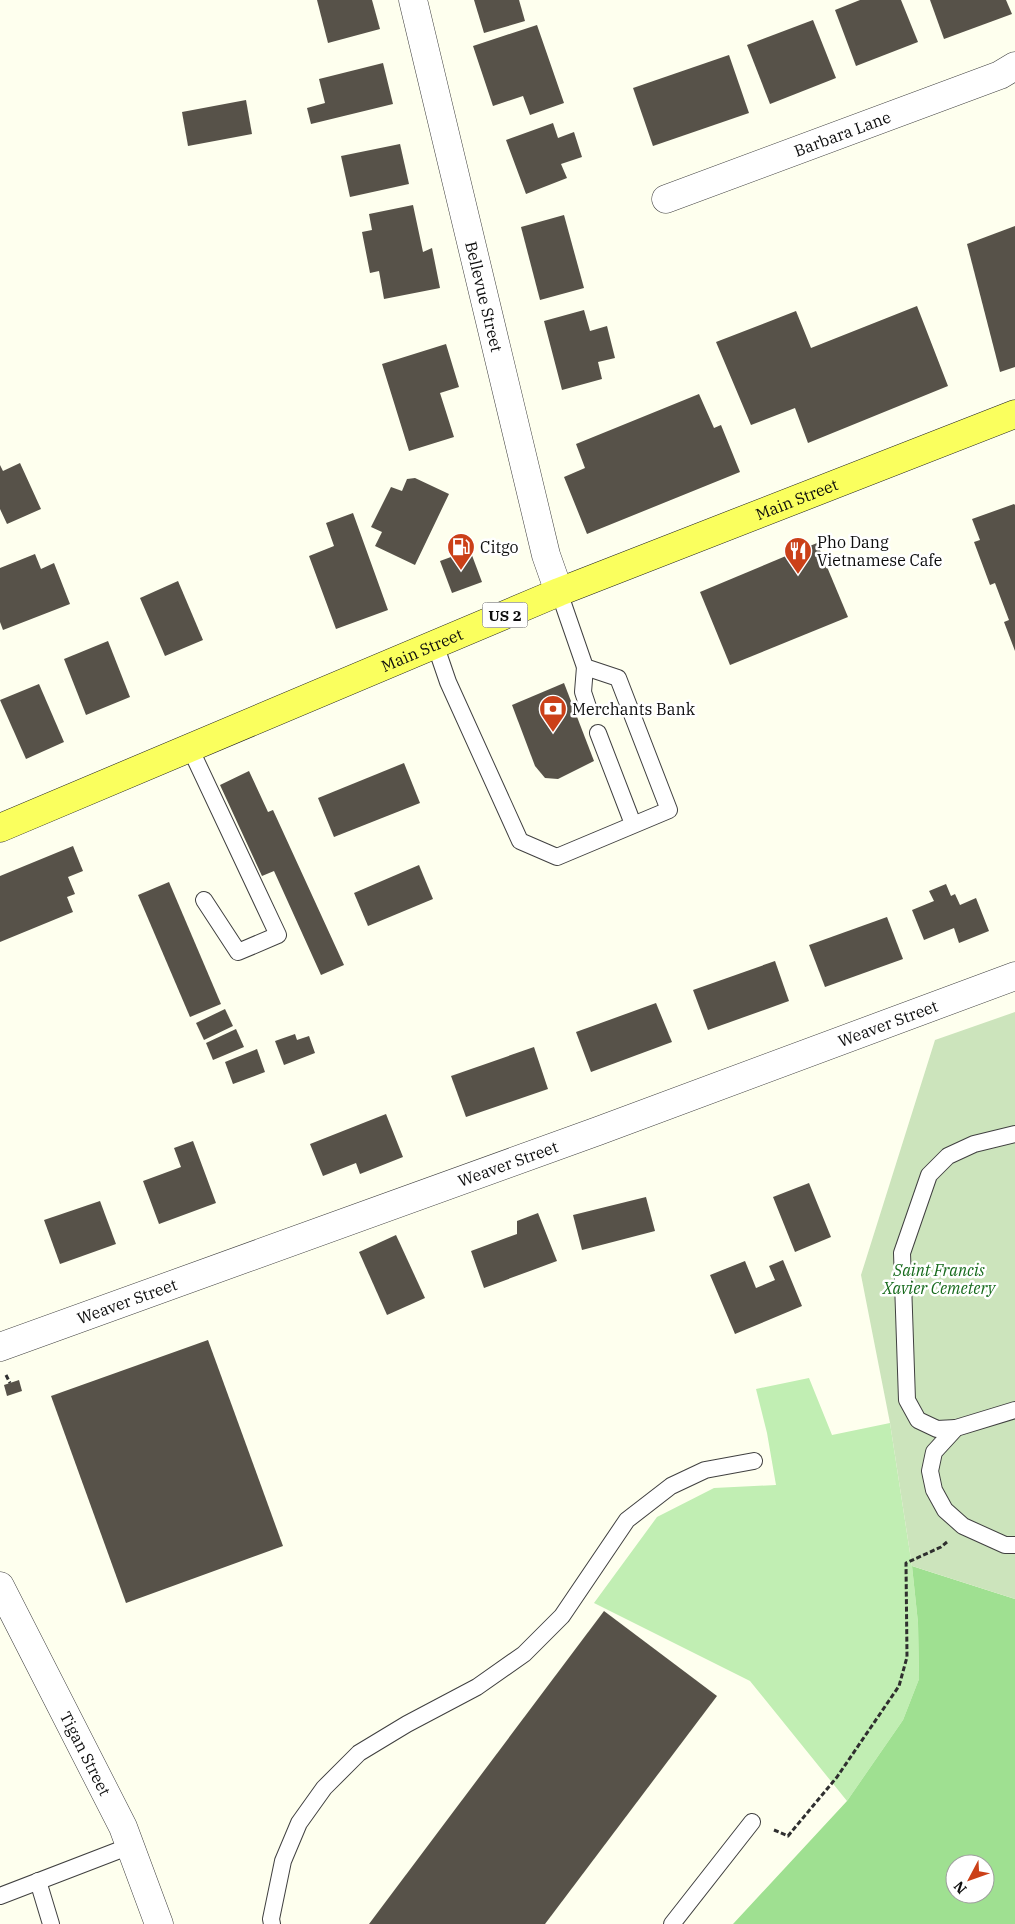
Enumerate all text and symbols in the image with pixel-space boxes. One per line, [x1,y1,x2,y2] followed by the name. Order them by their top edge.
[791,106,893,161] street label: Barbara Lane
[461,239,507,354] street label: Bellevue Street
[753,474,841,524] street label: Main Street
[446,532,476,571] fuel station icon: Citgo
[817,532,942,570] place label: Pho Dang Vietnamese Cafe
[783,536,813,575] restaurant icon: Pho Dang Vietnamese Cafe
[480,537,519,557] place label: Citgo
[482,602,528,628] road number: US 2
[378,624,466,676] street label: Main Street
[538,694,568,733] bank icon: Merchants Bank
[572,699,696,719] place label: Merchants Bank
[835,996,941,1051] street label: Weaver Street
[455,1136,561,1191] street label: Weaver Street
[882,1260,997,1298] park label: Saint Francis Xavier Cemetery
[74,1274,180,1328] street label: Weaver Street
[56,1708,115,1799] street label: Tigan Street
[945,1854,995,1904] north arrow
[950,1877,971,1898] text: N

